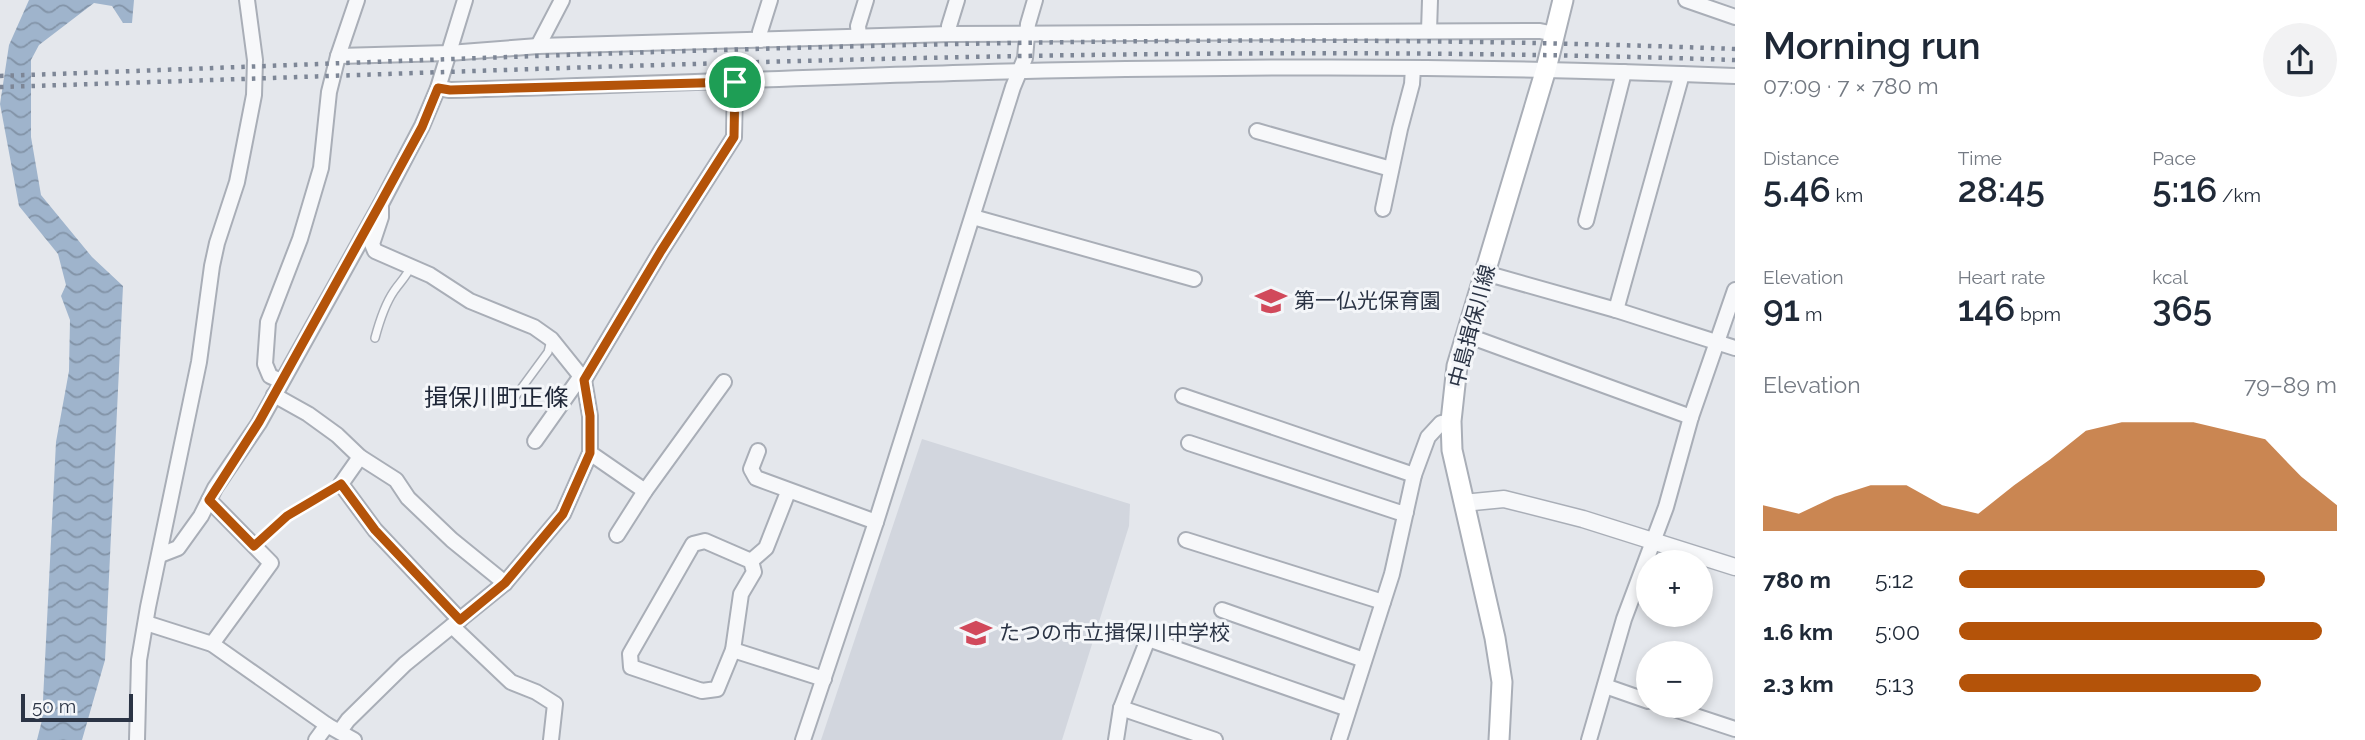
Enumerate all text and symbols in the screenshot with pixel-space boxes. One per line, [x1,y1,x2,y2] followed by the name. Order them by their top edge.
[1763,23,1981,68] text: Morning run
[2263,23,2337,97] button: share
[705,52,765,112] pin
[716,63,754,101] icon: arrive
[1763,72,1939,99] text: 07:09 · 7 × 780 m
[1763,147,1839,169] text: Distance
[1958,147,2002,169] text: Time
[2152,147,2196,169] text: Pace
[1763,169,1831,210] text: 5.46
[1958,169,2045,210] text: 28:45
[2152,169,2217,210] text: 5:16
[1831,184,1863,206] text: km
[2217,184,2261,206] text: /km
[1443,262,1500,390] street label: 中島揖保川線
[1763,266,1844,288] text: Elevation
[1958,266,2045,288] text: Heart rate
[2152,266,2188,288] text: kcal
[1254,284,1288,318] school or university icon: 第一仏光保育園
[1294,288,1441,313] place label: 第一仏光保育園
[1763,288,1800,329] text: 91
[1958,288,2015,329] text: 146
[2152,288,2212,329] text: 365
[1800,303,1822,325] text: m
[2015,303,2061,325] text: bpm
[1763,371,1861,398] text: Elevation
[2244,371,2337,398] text: 79–89 m
[424,383,568,412] district label: 揖保川町正條
[1636,550,1713,718] map controls
[1636,550,1713,627] button: +
[1763,566,1831,593] text: 780 m
[1875,566,1914,593] text: 5:12
[959,616,993,650] school or university icon: たつの市立揖保川中学校
[1763,618,1833,645] text: 1.6 km
[1875,618,1920,645] text: 5:00
[999,620,1230,645] place label: たつの市立揖保川中学校
[1636,641,1713,718] button: −
[1763,670,1834,697] text: 2.3 km
[1875,670,1914,697] text: 5:13
[21,691,133,723] scale bar
[32,695,76,717] text: 50 m

